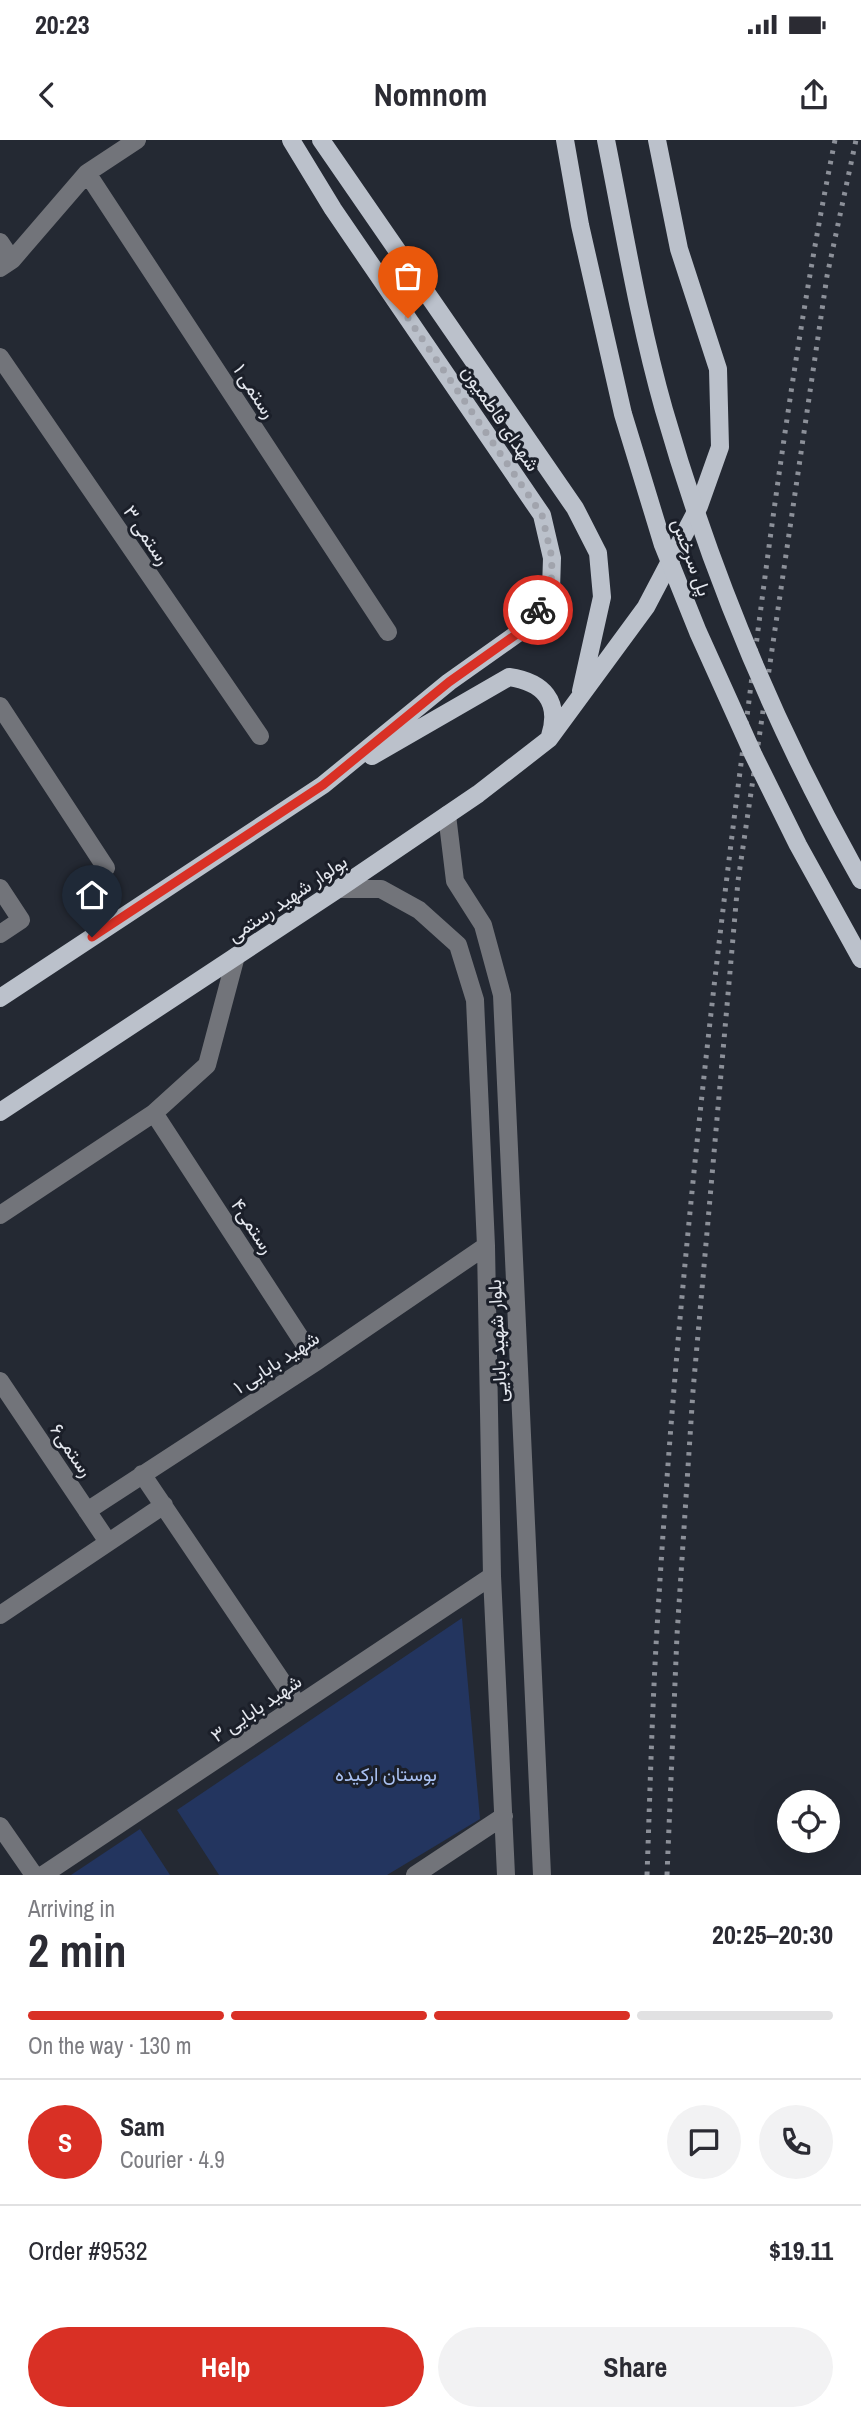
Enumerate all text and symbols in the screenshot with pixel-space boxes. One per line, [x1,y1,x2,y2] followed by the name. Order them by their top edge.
[35,7,90,42] text: 20:23
[374,73,487,116] text: Nomnom
[28,76,66,114] icon: back
[795,76,833,114] icon: share
[378,246,438,318] pin
[389,257,427,295] icon: bag
[228,359,282,423] street label: رستمی ۱
[456,360,546,476] street label: شهدای فاطمیون
[117,500,177,570] street label: رستمی ۳
[665,515,718,600] street label: پل سرخس
[503,575,573,645] courier
[519,591,557,629] icon: bike
[222,848,352,948] street label: بولوار شهید رستمی
[62,865,122,937] pin
[73,876,111,914] icon: home
[225,1193,281,1259] street label: رستمی۴
[481,1279,513,1403] street label: بلوار شهید بابایی
[228,1325,324,1399] street label: شهید بابایی ۱
[45,1418,99,1482] street label: رستمی۶
[205,1668,307,1748] street label: شهید بابایی ۳
[335,1761,437,1787] park label: بوستان ارکیده
[777,1790,840,1853] map controls
[777,1790,840,1853] button: locate
[28,1893,115,1924] text: Arriving in
[712,1917,833,1952] text: 20:25–20:30
[28,1919,127,1981] text: 2 min
[28,2030,192,2061] text: On the way · 130 m
[667,2105,741,2179] button: chat
[759,2105,833,2179] button: phone
[120,2109,165,2144] text: Sam
[58,2125,72,2160] text: S
[120,2144,225,2175] text: Courier · 4.9
[28,2233,148,2268] text: Order #9532
[769,2233,833,2268] text: $19.11
[28,2327,424,2407] button: Help
[438,2327,833,2407] button: Share

